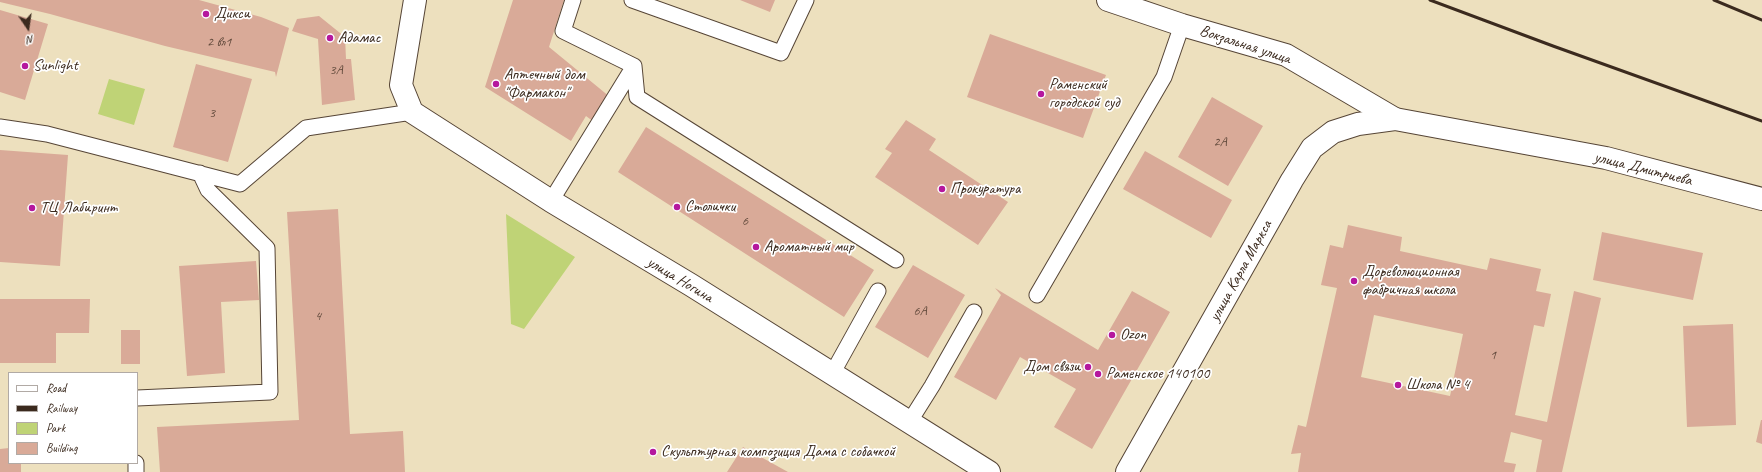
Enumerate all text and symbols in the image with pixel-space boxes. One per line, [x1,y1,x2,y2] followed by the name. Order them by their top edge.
[214,4,250,24] place label: Дикси
[8,8,48,48] north arrow
[201,9,211,19] marker: Дикси
[1197,21,1293,69] street label: Вокзальная улица
[338,28,380,48] place label: Адамас
[26,32,36,47] text: N
[325,33,335,43] marker: Адамас
[207,34,231,50] house number: 2 вл1
[33,56,78,76] place label: Sunlight
[20,61,30,71] marker: Sunlight
[329,62,343,78] house number: 3А
[504,65,584,103] place label: Аптечный дом "Фармакон"
[1049,75,1119,113] place label: Раменский городской суд
[491,79,501,89] marker: Аптечный дом "Фармакон"
[1036,89,1046,99] marker: Раменский городской суд
[209,105,215,121] house number: 3
[1213,134,1227,150] house number: 2А
[1592,148,1694,190] street label: улица Дмитриева
[950,179,1020,199] place label: Прокуратура
[937,184,947,194] marker: Прокуратура
[685,197,735,217] place label: Столички
[40,198,117,218] place label: ТЦ Лабиринт
[672,202,682,212] marker: Столички
[27,203,37,213] marker: ТЦ Лабиринт
[742,213,748,229] house number: 6
[1205,217,1277,325] street label: улица Карла Маркса
[764,237,854,257] place label: Ароматный мир
[751,242,761,252] marker: Ароматный мир
[643,253,717,307] street label: улица Ногина
[1362,262,1458,300] place label: Дореволюционная фабричная школа
[1349,276,1359,286] marker: Дореволюционная фабричная школа
[913,303,927,319] house number: 6А
[315,308,321,324] house number: 4
[1120,325,1146,345] place label: Ozon
[1107,330,1117,340] marker: Ozon
[1490,347,1496,363] house number: 1
[1023,357,1080,377] place label: Дом связи
[1083,362,1093,372] marker: Дом связи
[1106,364,1210,384] place label: Раменское 140100
[1093,369,1103,379] marker: Раменское 140100
[8,372,138,464] legend
[1406,375,1469,395] place label: Школа № 4
[46,380,66,396] text: Road
[1393,380,1403,390] marker: Школа № 4
[46,400,77,416] text: Railway
[46,420,65,436] text: Park
[46,440,78,456] text: Building
[661,442,895,462] place label: Скульптурная композиция Дама с собачкой
[648,447,658,457] marker: Скульптурная композиция Дама с собачкой

